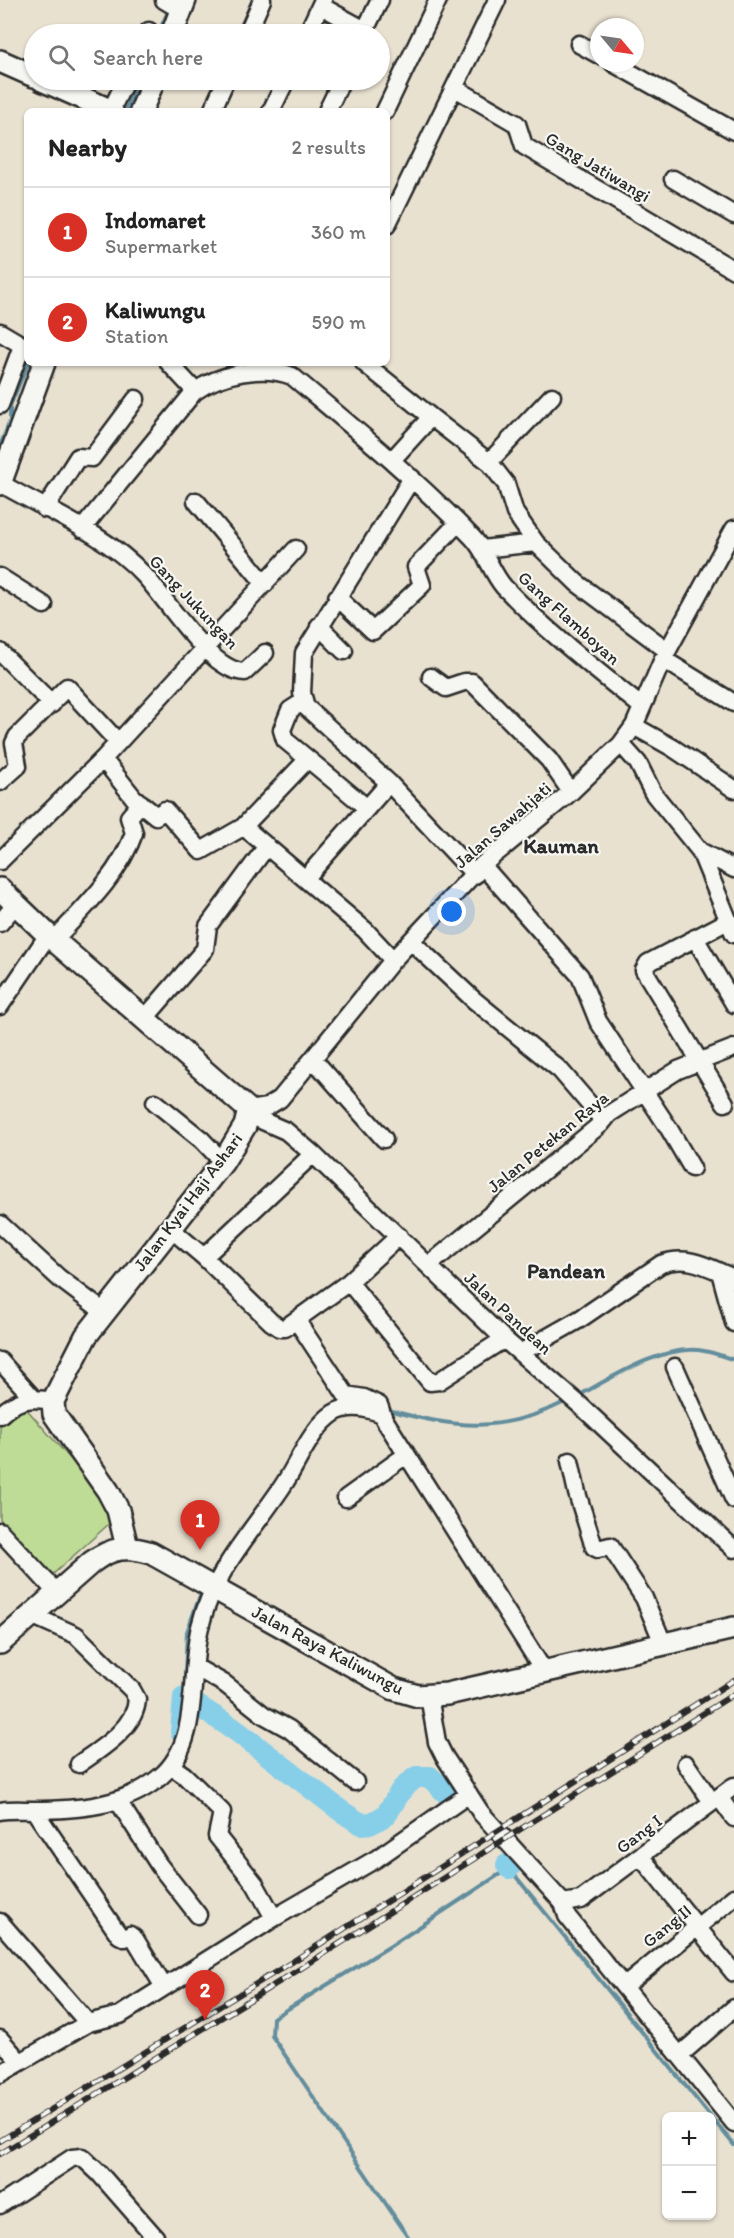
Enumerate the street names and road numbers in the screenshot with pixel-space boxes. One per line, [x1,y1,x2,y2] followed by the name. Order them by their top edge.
[541,127,655,207] street label: Gang Jatiwangi
[145,550,243,654] street label: Gang Jukungan
[513,566,625,670] street label: Gang Flamboyan
[450,777,556,873] street label: Jalan Sawahjati
[483,1086,614,1198] street label: Jalan Petekan Raya
[129,1128,247,1276] street label: Jalan Kyai Haji Ashari
[460,1267,557,1360] street label: Jalan Pandean
[248,1601,408,1700] street label: Jalan Raya Kaliwungu
[612,1810,666,1858] street label: Gang I
[638,1900,696,1952] street label: Gang II

